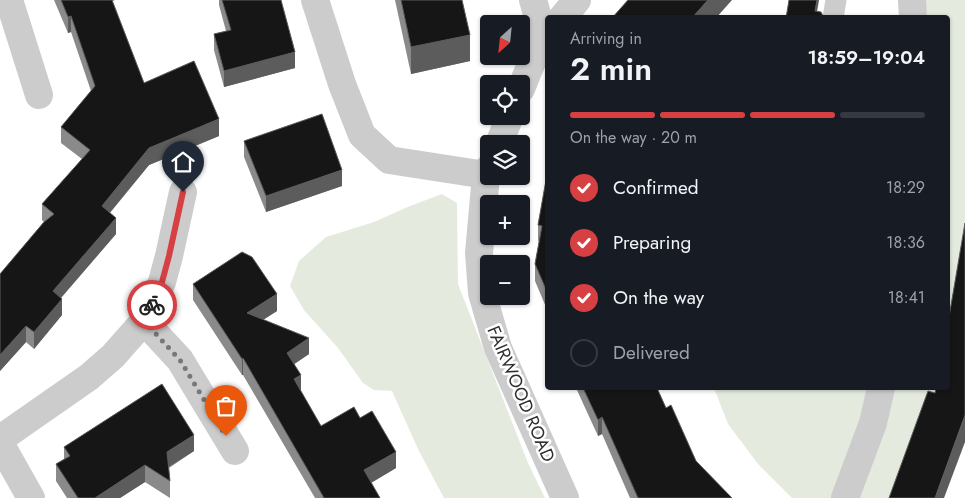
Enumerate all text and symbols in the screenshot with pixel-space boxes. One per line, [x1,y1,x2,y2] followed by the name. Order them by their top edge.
[480,15,530,65] north arrow
[480,15,530,305] map controls
[570,27,642,50] text: Arriving in
[807,44,925,71] text: 18:59–19:04
[570,46,652,92] text: 2 min
[480,75,530,125] button: locate
[570,126,697,149] text: On the way · 20 m
[480,135,530,185] button: layers
[162,141,204,192] pin
[169,148,197,176] icon: home
[570,174,598,202] icon: check
[613,174,699,201] text: Confirmed
[886,176,925,199] text: 18:29
[480,195,530,245] button: +
[570,229,598,257] icon: check
[613,229,691,256] text: Preparing
[886,231,925,254] text: 18:36
[480,255,530,305] button: −
[127,280,177,330] courier
[570,284,598,312] icon: check
[613,284,704,311] text: On the way
[888,286,925,309] text: 18:41
[138,291,166,319] icon: bike
[481,322,561,466] street label: FAIRWOOD ROAD
[613,339,690,366] text: Delivered
[205,385,247,436] pin
[212,392,240,420] icon: bag

